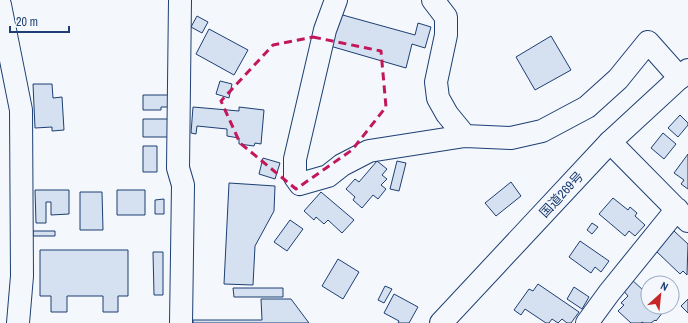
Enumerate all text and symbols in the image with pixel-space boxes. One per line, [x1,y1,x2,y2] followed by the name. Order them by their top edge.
[10,8,69,34] scale bar
[16,14,38,30] text: 20 m
[536,168,587,221] street label: 国道269号
[640,275,680,315] north arrow
[658,278,671,294] text: N

